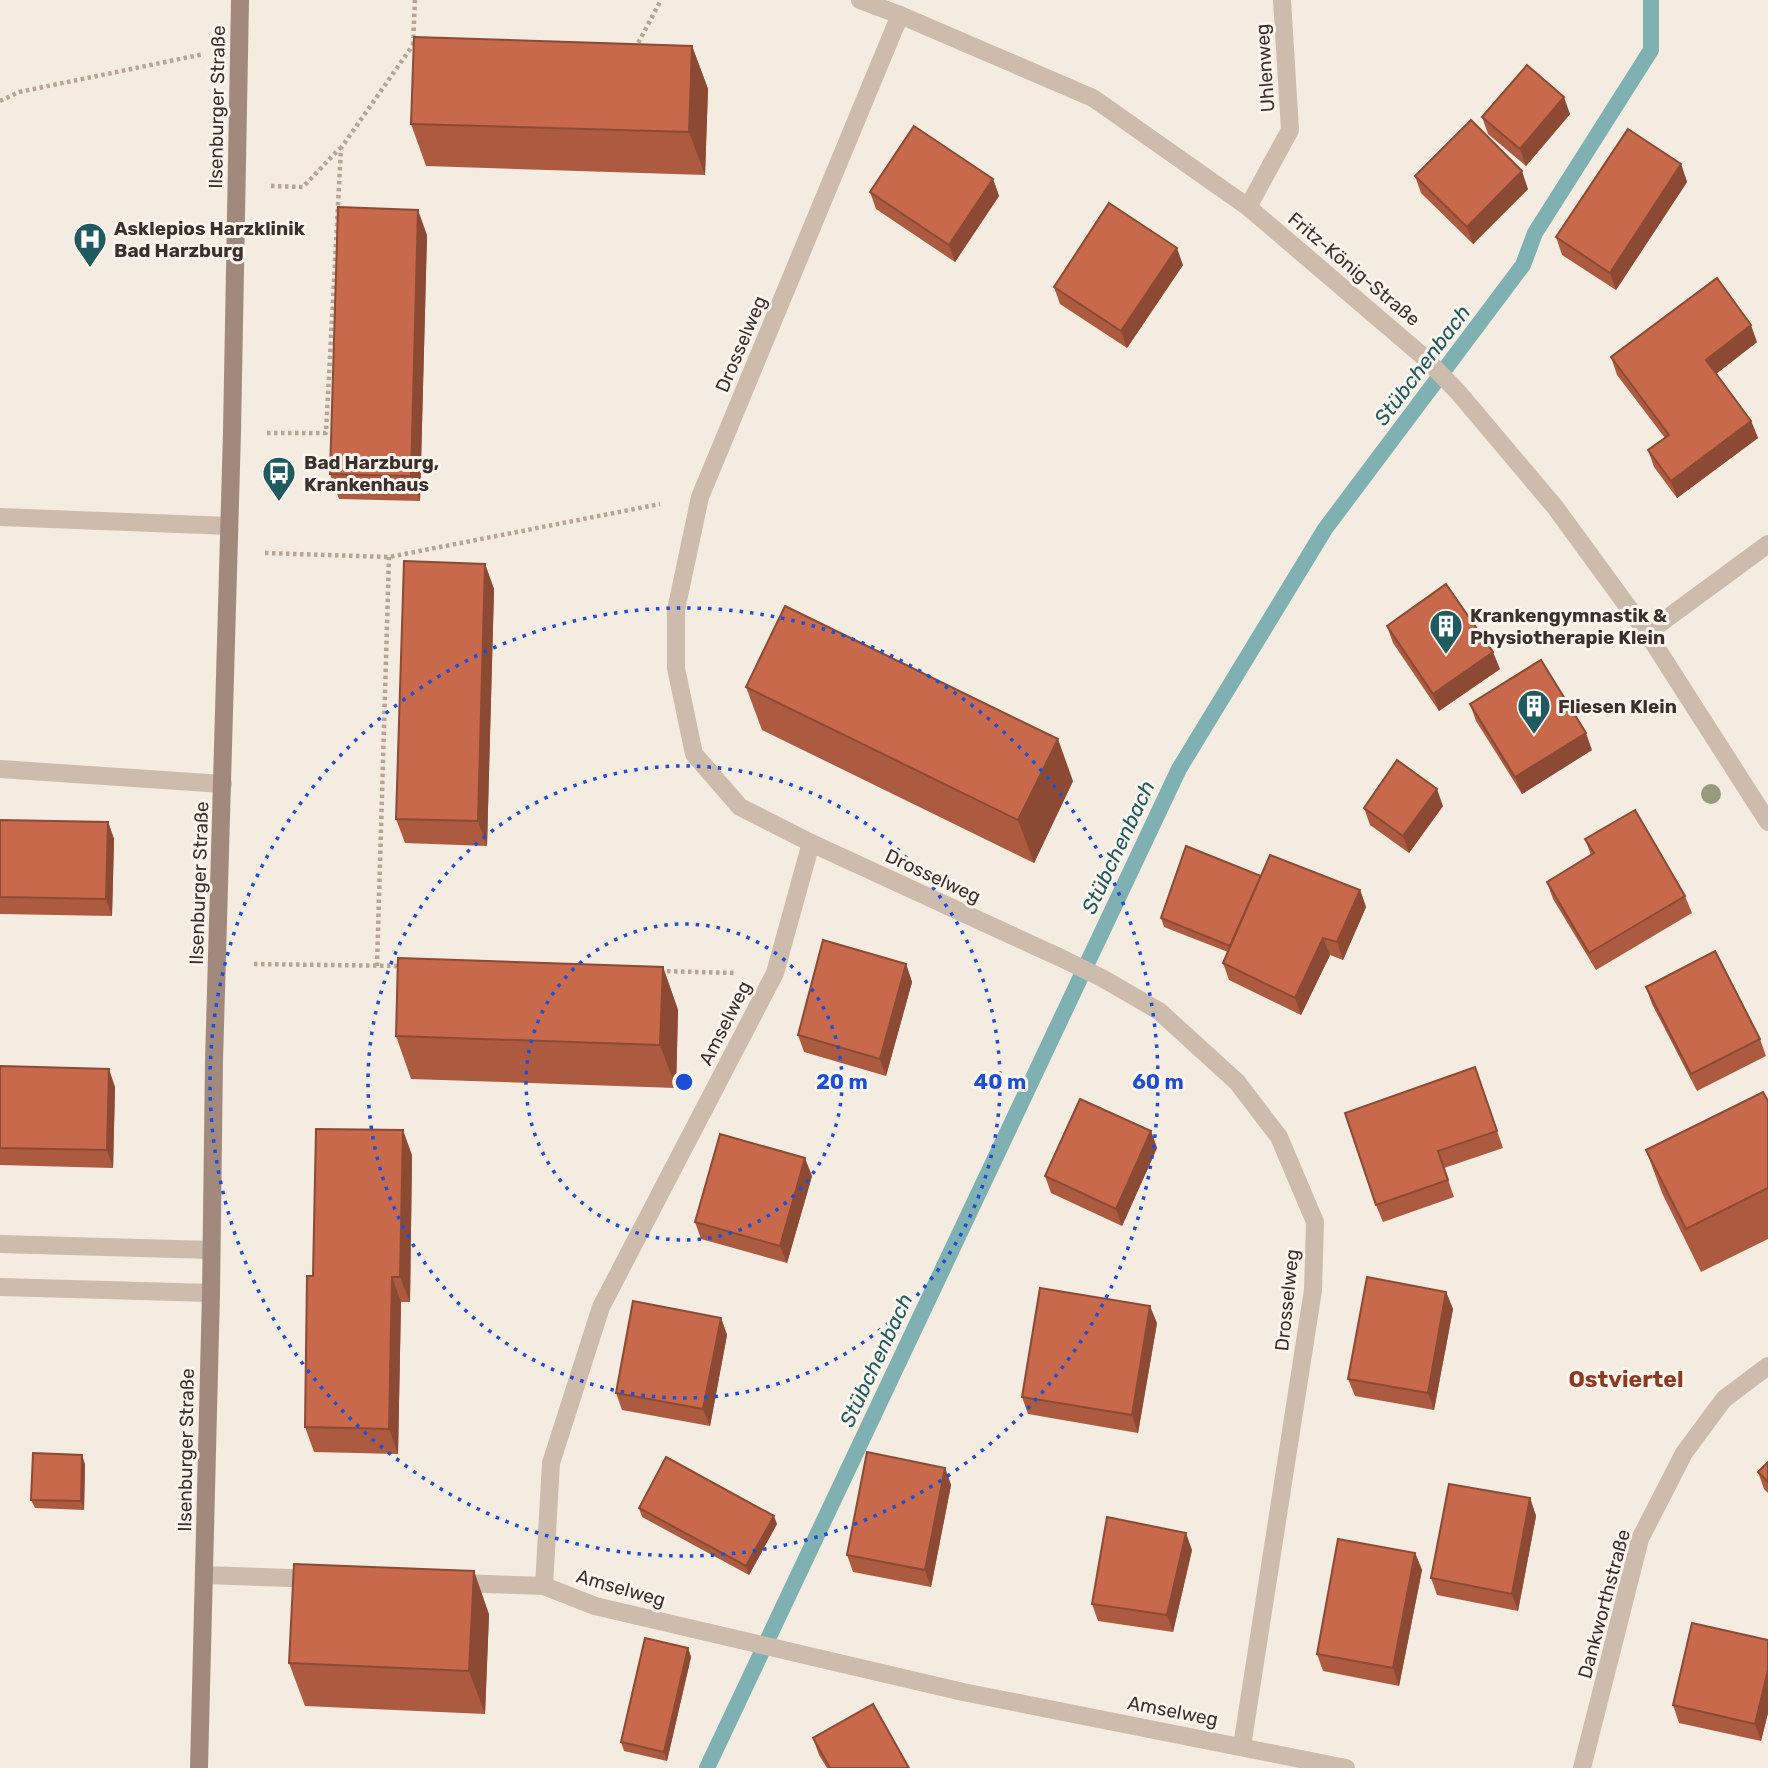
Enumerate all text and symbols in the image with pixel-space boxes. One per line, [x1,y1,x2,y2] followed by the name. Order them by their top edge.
[1250,23,1280,113] street label: Uhlenweg
[204,25,230,189] street label: Ilsenburger Straße
[1283,207,1425,331] street label: Fritz-König-Straße
[114,217,305,262] place label: Asklepios Harzklinik Bad Harzburg
[71,220,109,269] hospital icon: Asklepios Harzklinik Bad Harzburg
[710,292,772,396] street label: Drosselweg
[1369,300,1475,430] water label: Stübchenbach
[304,451,439,496] place label: Bad Harzburg, Krankenhaus
[260,454,298,503] bus stop icon: Bad Harzburg, Krankenhaus
[1470,604,1667,649] place label: Krankengymnastik & Physiotherapie Klein
[1427,607,1465,656] building icon: Krankengymnastik & Physiotherapie Klein
[1515,687,1553,736] building icon: Fliesen Klein
[1558,695,1677,718] place label: Fliesen Klein
[1076,776,1160,918] water label: Stübchenbach
[185,801,213,965] street label: Ilsenburger Straße
[882,844,984,908] street label: Drosselweg
[694,977,756,1069] street label: Amselweg
[816,1069,868,1094] text: 20 m
[974,1069,1026,1094] text: 40 m
[1132,1069,1184,1094] text: 60 m
[672,1070,696,1094] centre of rings
[1270,1248,1304,1352] street label: Drosselweg
[834,1289,918,1431] water label: Stübchenbach
[1568,1365,1684,1393] district label: Ostviertel
[173,1368,199,1532] street label: Ilsenburger Straße
[1573,1527,1635,1681] street label: Dankworthstraße
[574,1564,668,1612] street label: Amselweg
[1126,1691,1220,1731] street label: Amselweg

